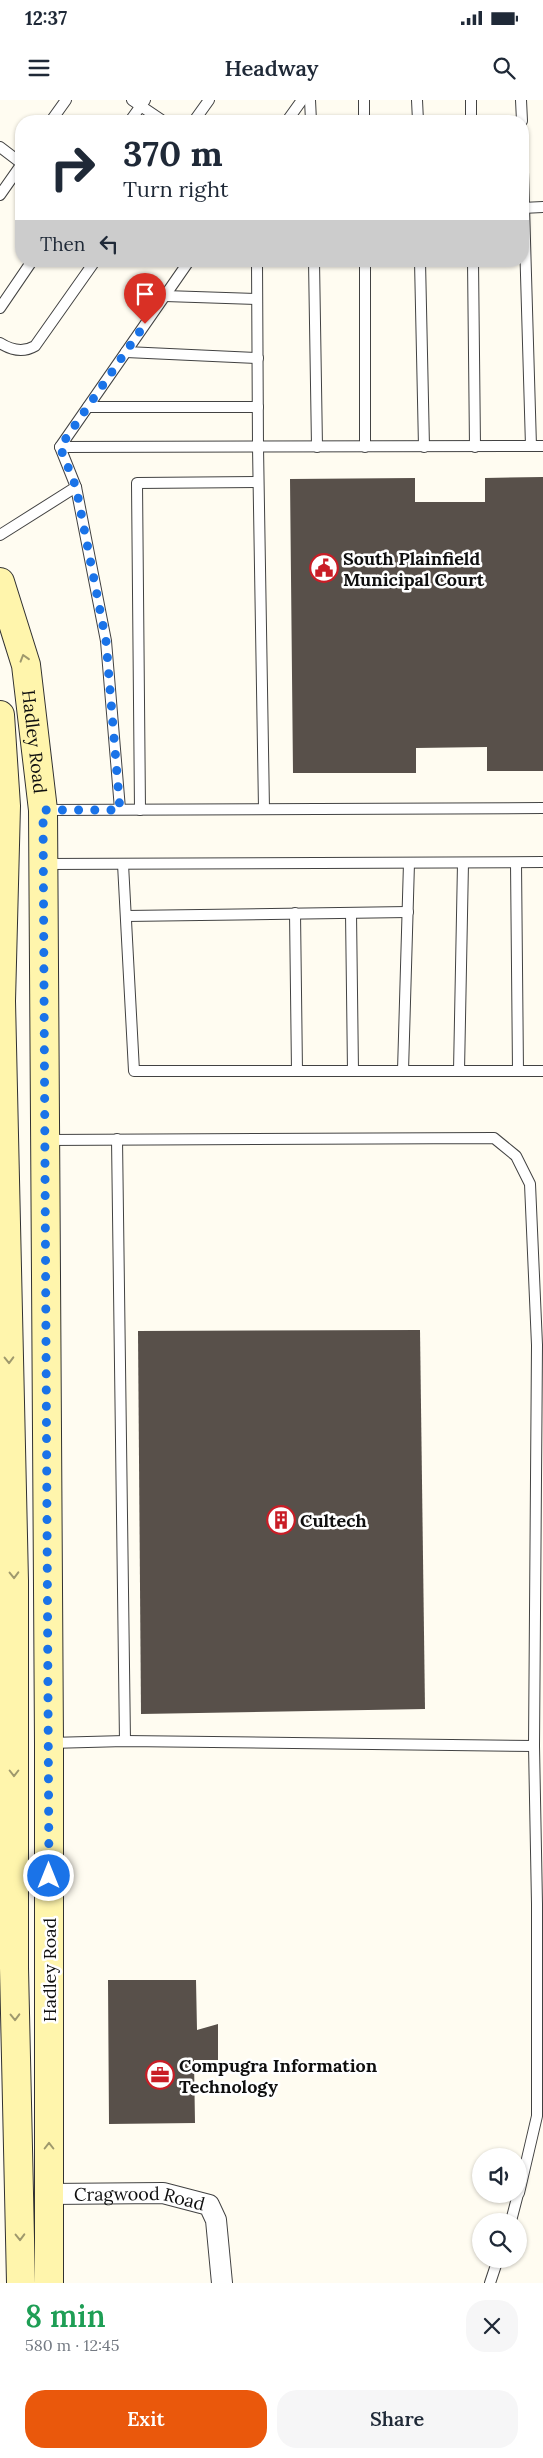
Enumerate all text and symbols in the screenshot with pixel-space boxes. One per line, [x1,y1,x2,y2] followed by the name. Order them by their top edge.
[25,6,67,30] text: 12:37
[25,54,53,82] icon: menu
[224,54,319,82] text: Headway
[490,54,518,82] icon: search
[123,131,223,176] text: 370 m
[40,135,105,200] icon: right
[123,175,228,203] text: Turn right
[95,230,123,258] icon: left
[40,232,85,256] text: Then
[124,273,166,324] pin
[131,280,159,308] icon: arrive
[343,547,485,591] place label: South Plainfield Municipal Court
[309,553,339,583] public building icon: South Plainfield Municipal Court
[19,654,29,662] one-way arrow
[17,688,53,795] street label: Hadley Road
[4,1357,14,1365] one-way arrow
[266,1505,296,1535] building icon: Cultech
[300,1509,367,1532] place label: Cultech
[9,1572,19,1580] one-way arrow
[9,1770,19,1777] one-way arrow
[22,1849,74,1901] position arrow
[38,1918,61,2022] street label: Hadley Road
[10,2013,20,2021] one-way arrow
[179,2054,378,2098] place label: Compugra Information Technology
[145,2060,175,2090] office icon: Compugra Information Technology
[44,2141,54,2149] one-way arrow
[472,2148,527,2268] map controls
[472,2148,527,2203] button: sound
[74,2181,208,2215] street label: Cragwood Road
[472,2213,527,2268] button: search
[15,2234,25,2241] one-way arrow
[25,2297,106,2335] text: 8 min
[466,2300,518,2352] button: close
[25,2335,119,2355] text: 580 m · 12:45
[25,2390,267,2448] button: Exit
[277,2390,518,2448] button: Share

